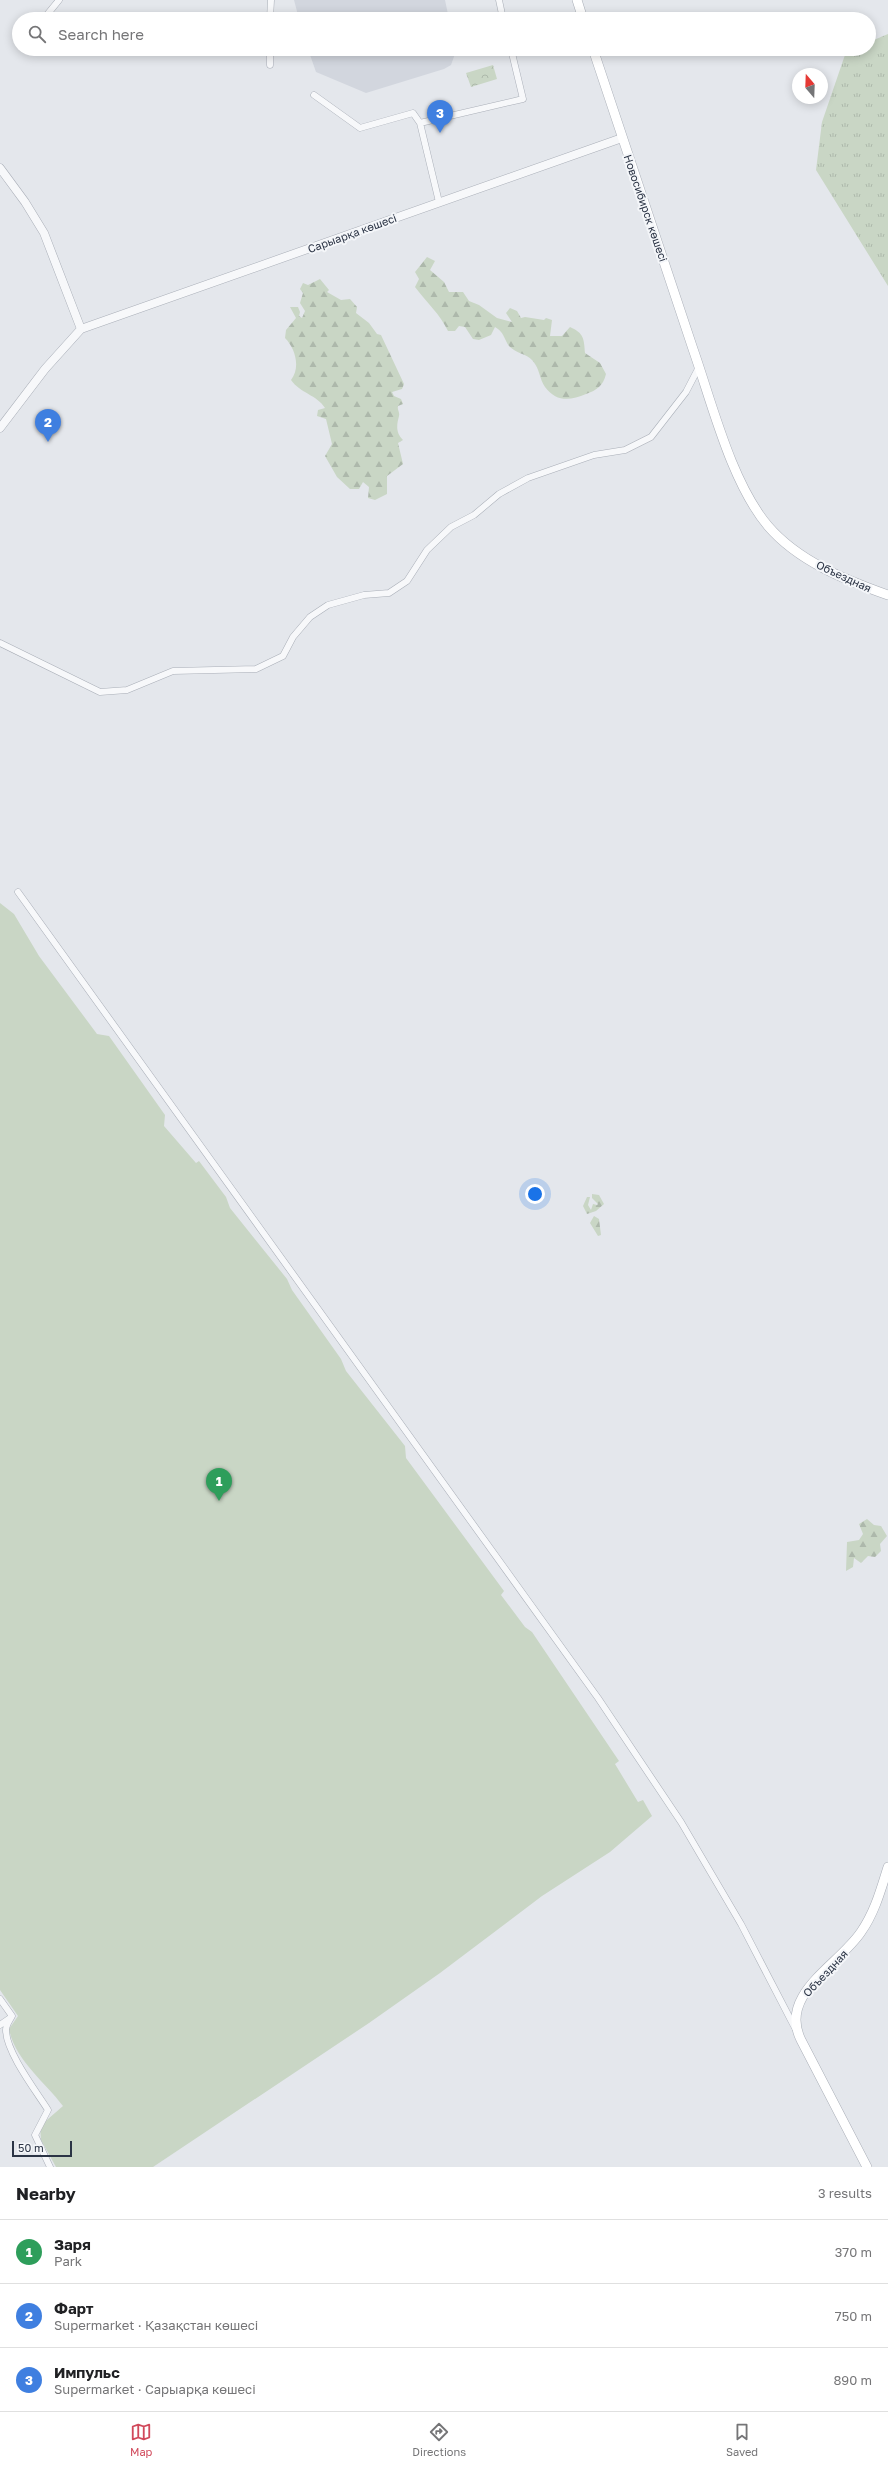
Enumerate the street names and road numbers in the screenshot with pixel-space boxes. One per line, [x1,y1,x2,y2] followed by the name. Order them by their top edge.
[622,153,670,263] street label: Новосибирск көшесі
[306,211,398,255] street label: Сарыарқа көшесі
[814,558,874,594] street label: Объездная
[800,1947,850,1999] street label: Объездная

